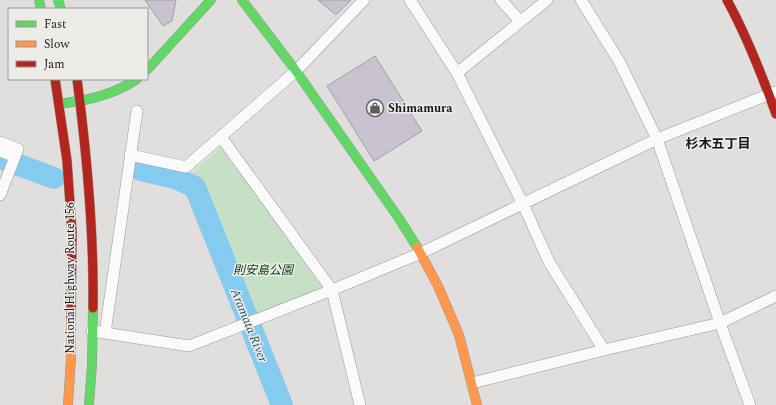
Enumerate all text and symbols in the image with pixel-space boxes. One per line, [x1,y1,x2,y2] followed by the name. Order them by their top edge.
[8,8,148,80] legend
[44,15,66,34] text: Fast
[44,35,70,54] text: Slow
[44,55,65,74] text: Jam
[365,98,385,118] shop icon: Shimamura
[388,99,453,118] place label: Shimamura
[685,134,751,154] district label: 杉木五丁目
[61,202,80,354] street label: National Highway Route 156
[233,261,295,280] park label: 則安島公園
[225,285,273,366] water label: Aramata River

